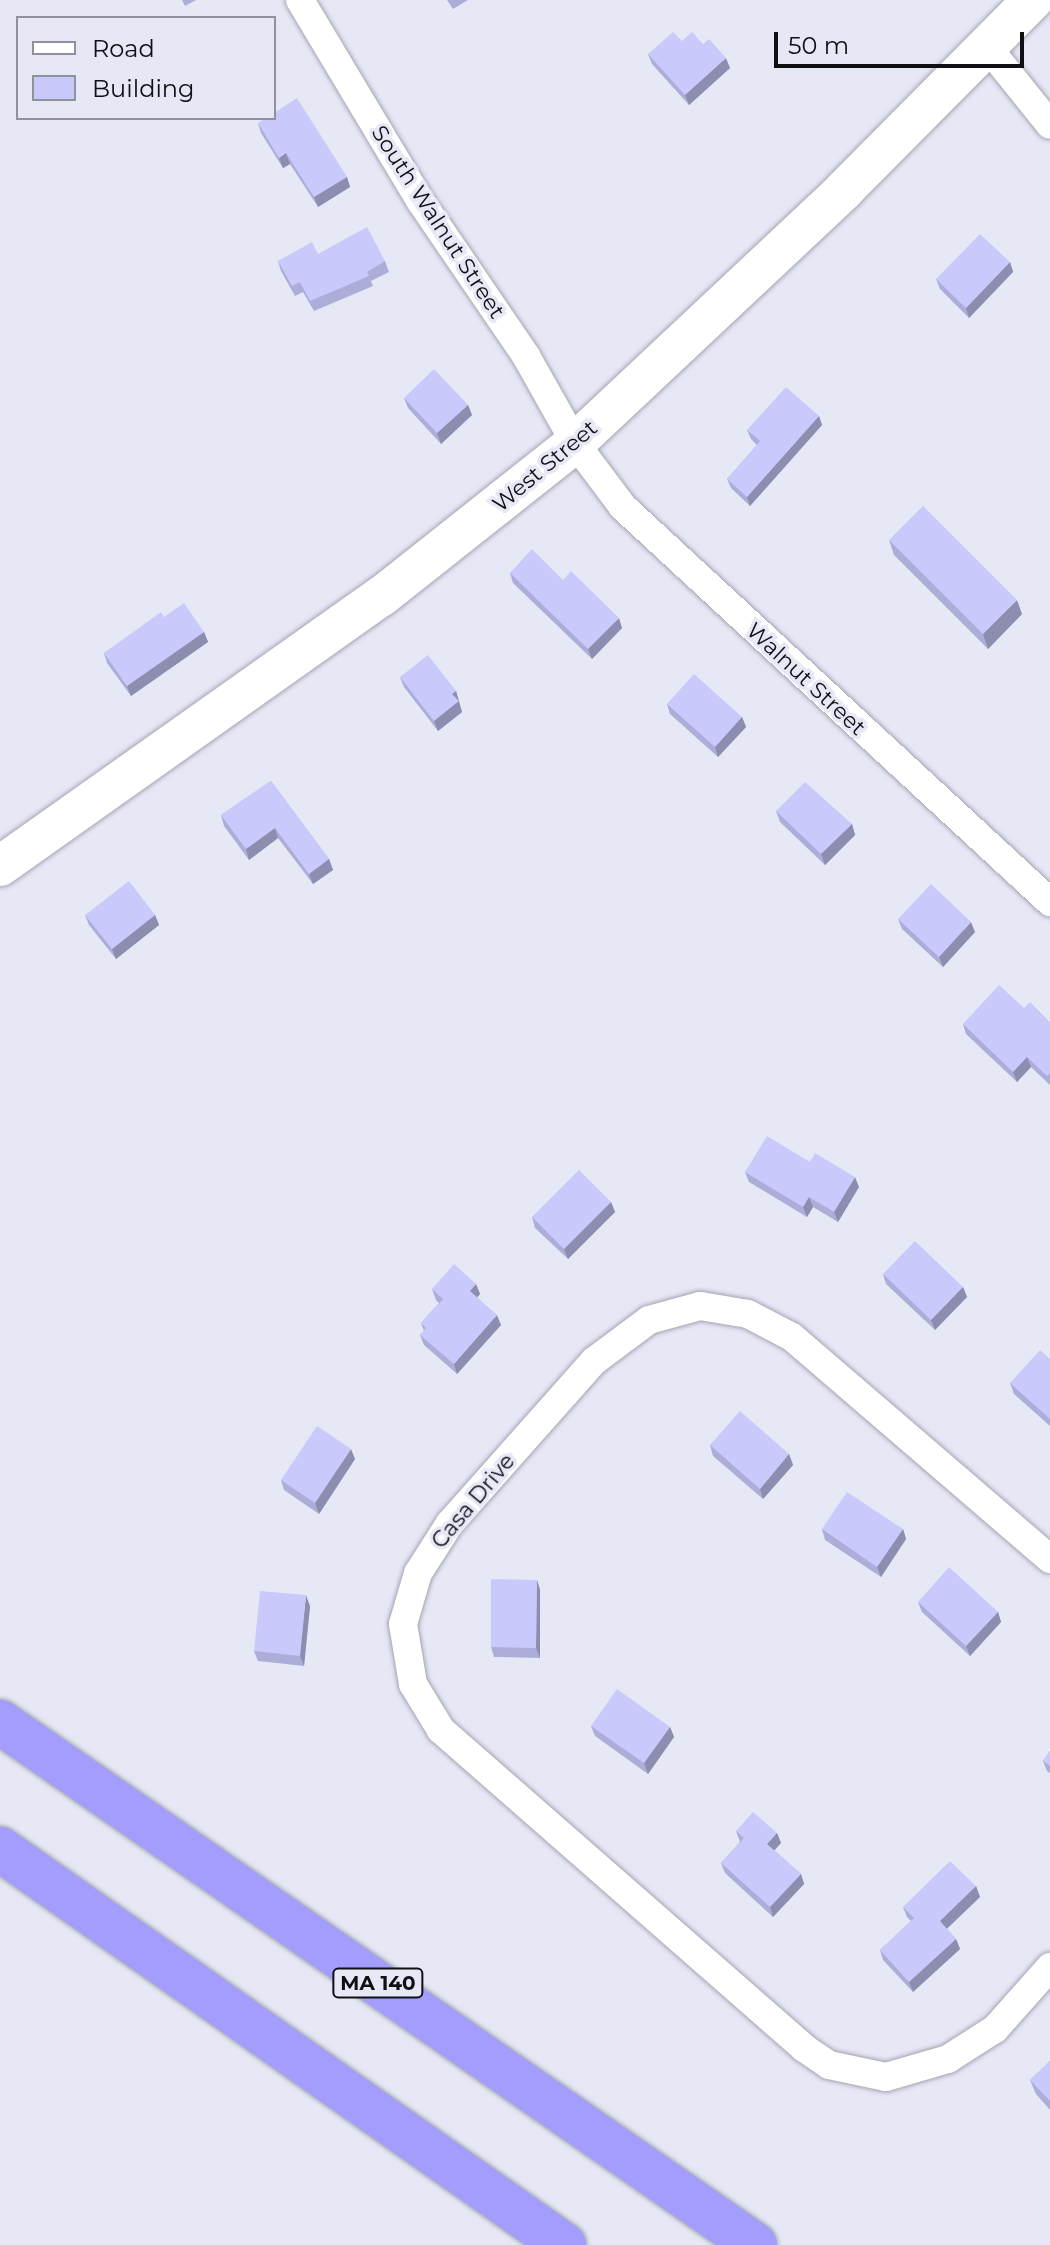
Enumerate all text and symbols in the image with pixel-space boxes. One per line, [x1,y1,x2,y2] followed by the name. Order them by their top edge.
[16,16,276,120] legend
[778,16,1028,66] scale bar
[788,31,849,60] text: 50 m
[92,34,155,63] text: Road
[92,74,195,103] text: Building
[366,121,510,323] street label: South Walnut Street
[487,415,603,517] street label: West Street
[741,617,871,741] street label: Walnut Street
[426,1448,520,1554] street label: Casa Drive
[332,1967,424,1999] road number: MA 140

